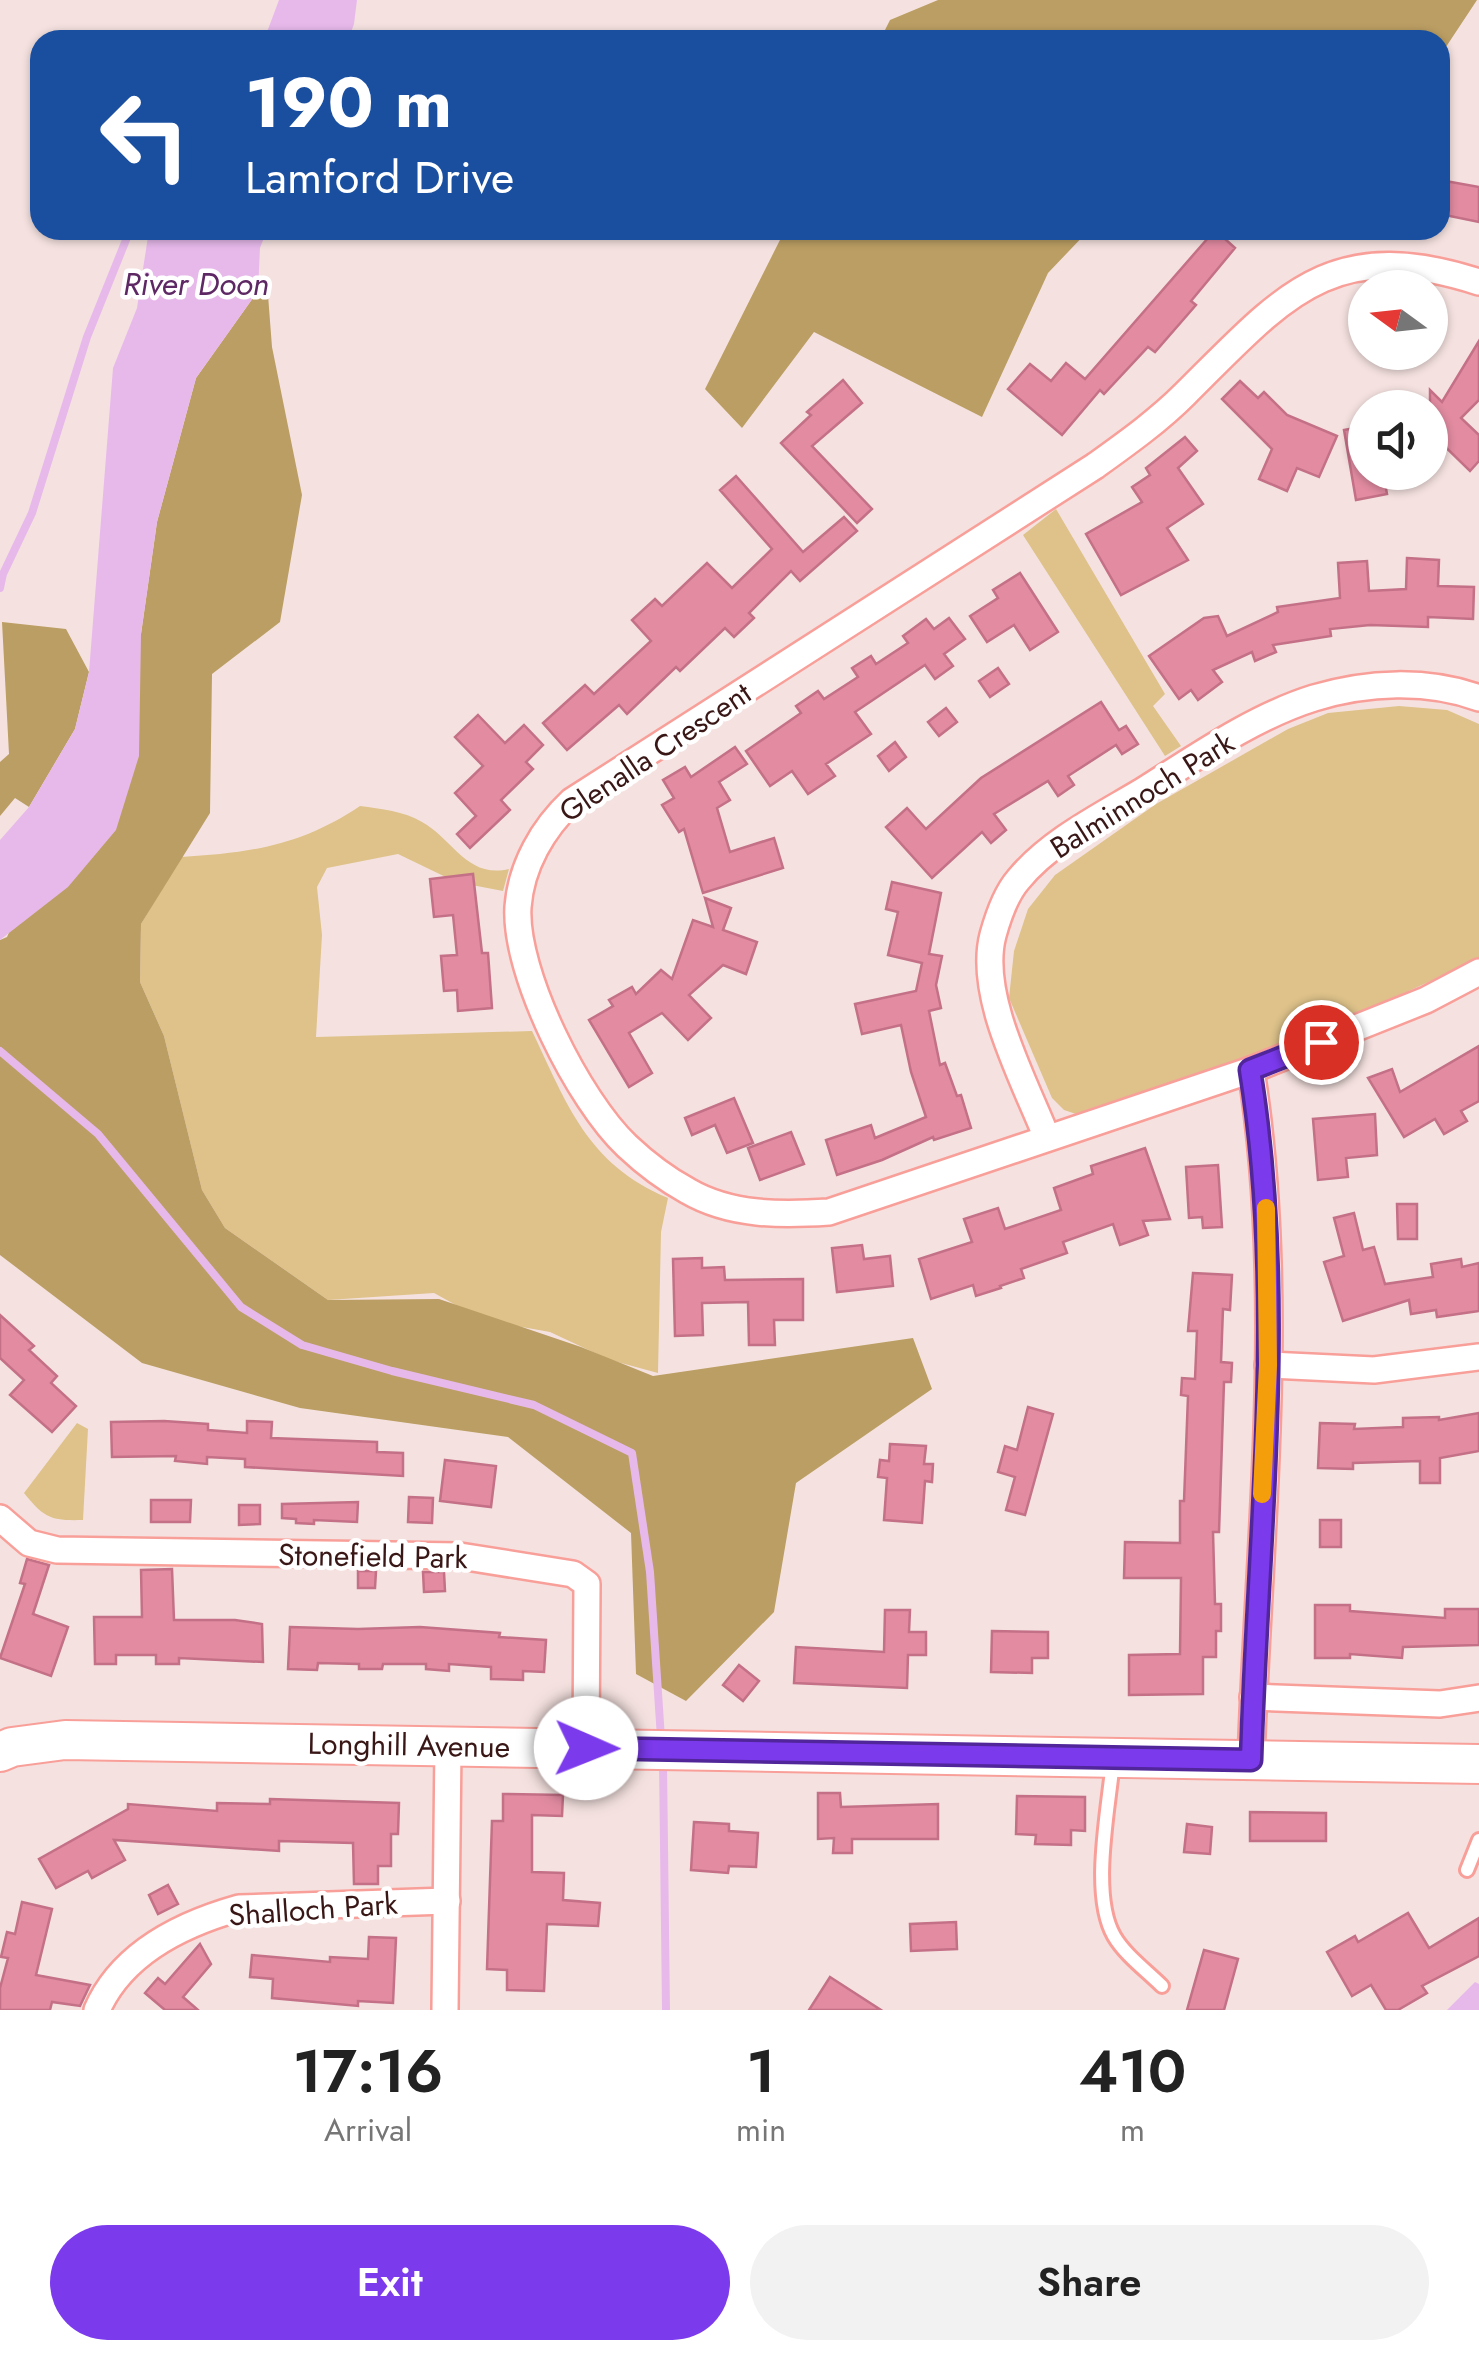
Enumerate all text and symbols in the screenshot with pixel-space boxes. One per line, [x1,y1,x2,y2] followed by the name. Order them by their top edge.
[245,52,452,153] text: 190 m
[80,70,210,200] icon: left
[245,145,514,210] text: Lamford Drive
[123,261,269,307] water label: River Doon
[1348,270,1448,370] north arrow
[1348,270,1448,490] map controls
[1348,390,1448,490] button: sound
[550,671,760,832] street label: Glenalla Crescent
[1042,721,1243,869] street label: Balminnoch Park
[1279,1000,1364,1085] pin
[1294,1015,1349,1070] icon: arrive
[278,1533,469,1579] street label: Stonefield Park
[534,1696,638,1800] position arrow
[307,1722,511,1768] street label: Longhill Avenue
[227,1882,400,1936] street label: Shalloch Park
[293,2028,444,2115] text: 17:16
[746,2028,776,2115] text: 1
[1079,2028,1186,2115] text: 410
[324,2107,412,2153] text: Arrival
[736,2107,786,2153] text: min
[1120,2107,1145,2153] text: m
[50,2225,730,2340] button: Exit
[750,2225,1429,2340] button: Share

